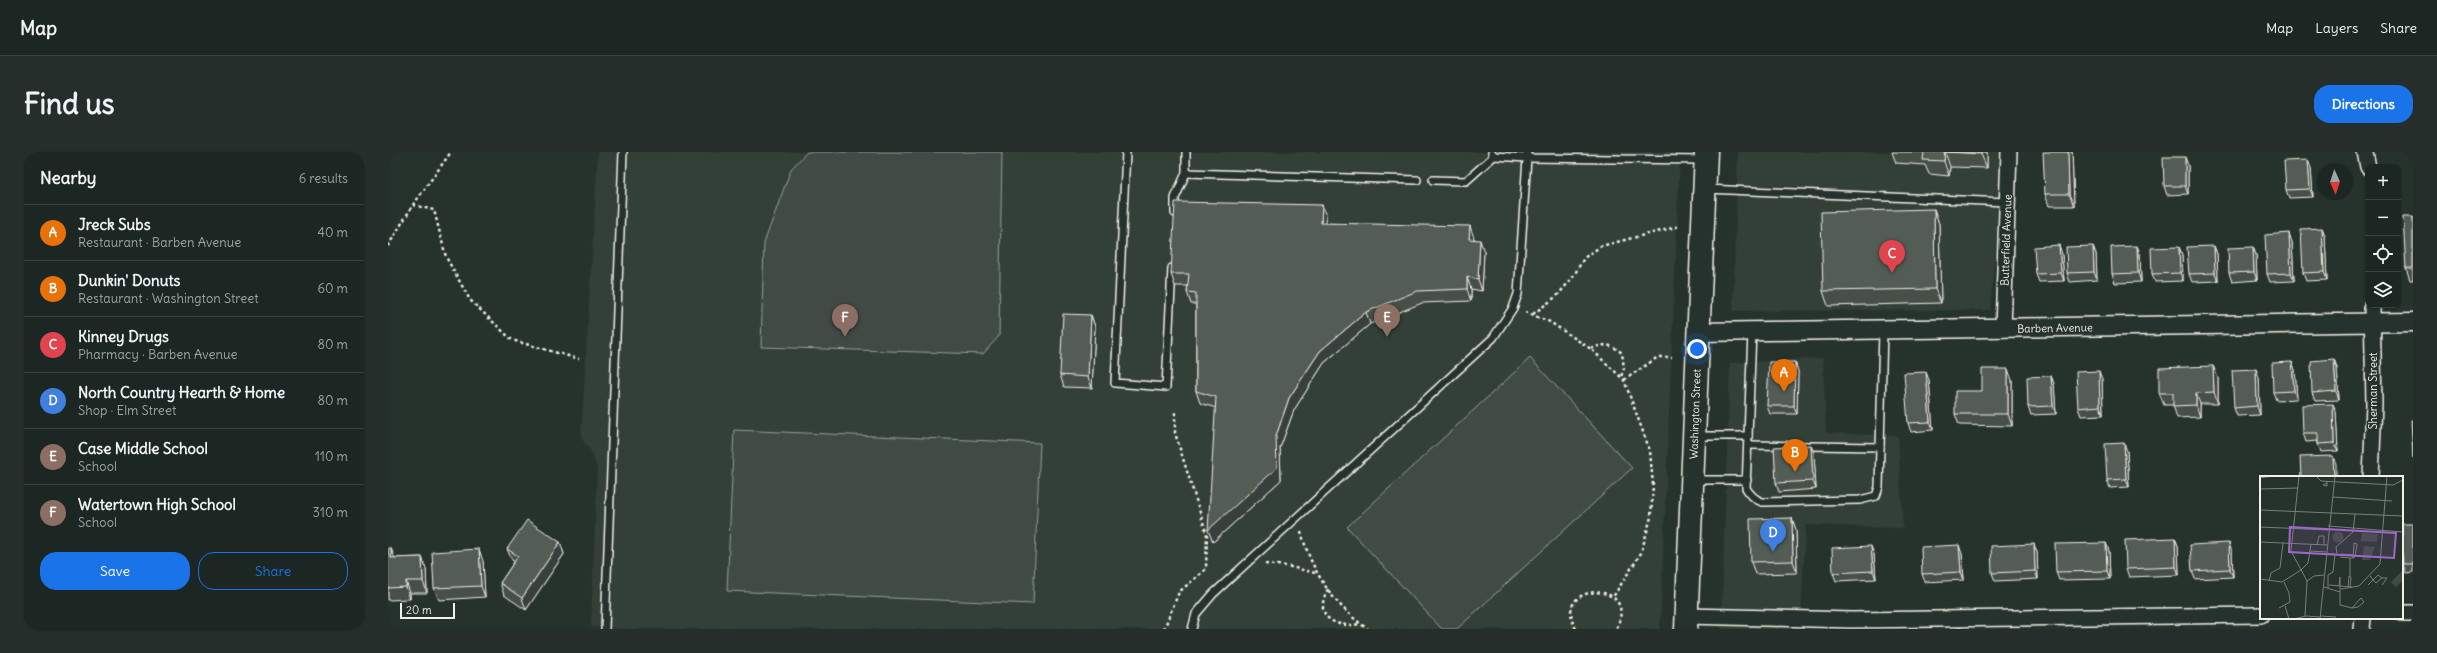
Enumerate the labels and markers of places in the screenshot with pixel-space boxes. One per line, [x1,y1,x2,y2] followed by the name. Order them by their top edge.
[1879,240,1905,273] pin: C
[832,304,858,337] pin: F
[1374,304,1400,337] pin: E
[1771,359,1797,392] pin: A
[1782,439,1808,472] pin: B
[1760,519,1786,552] pin: D

